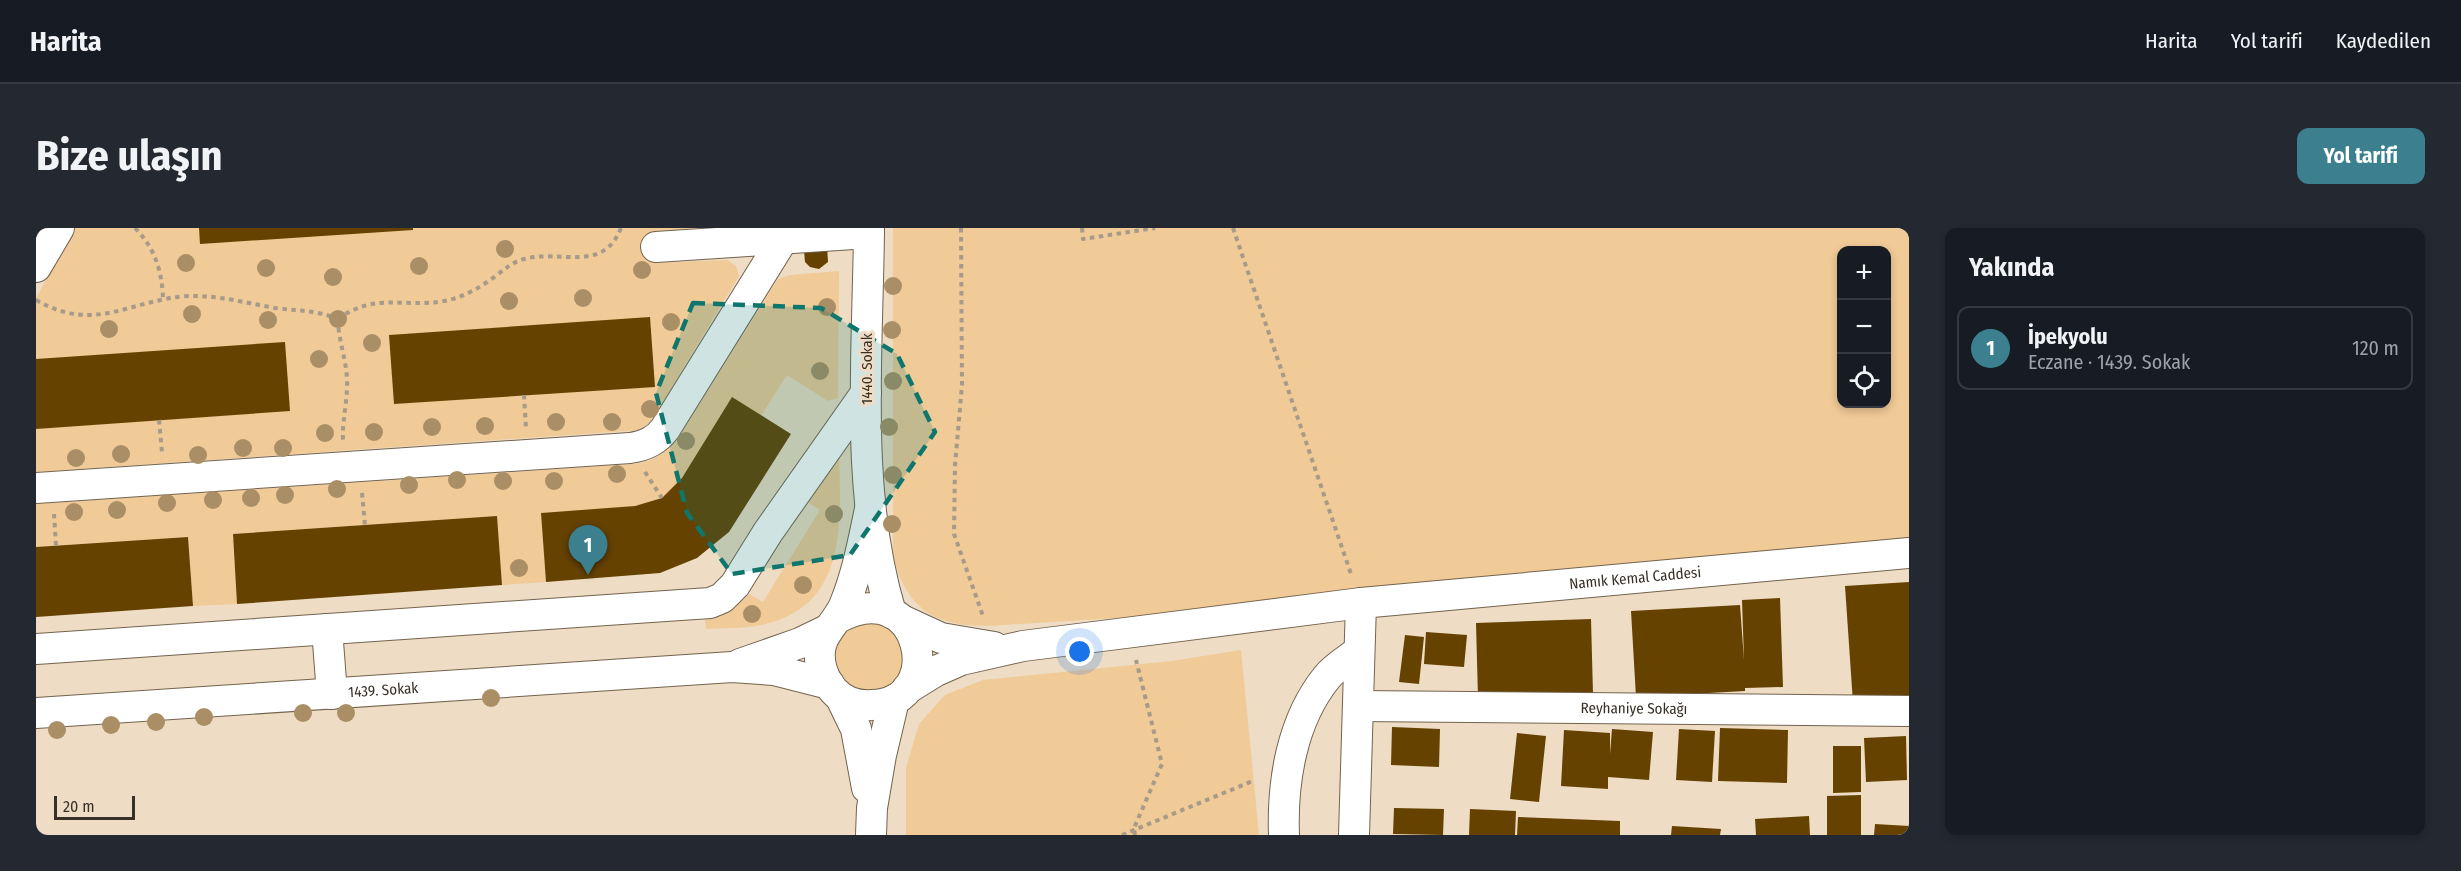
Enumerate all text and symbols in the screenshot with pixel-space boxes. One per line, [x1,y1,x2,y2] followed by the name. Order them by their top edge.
[30,25,102,58] text: Harita
[2145,28,2198,54] text: Harita
[2231,28,2303,54] text: Yol tarifi
[2336,28,2431,54] text: Kaydedilen
[2297,128,2425,184] button: Yol tarifi
[36,131,223,181] text: Bize ulaşın
[1837,246,1891,408] map controls
[1837,246,1891,300] button: +
[1969,252,2054,283] text: Yakında
[1837,300,1891,354] button: −
[2028,323,2108,350] text: İpekyolu
[858,333,876,405] street label: 1440. Sokak
[1986,336,1995,360] text: 1
[2352,336,2399,360] text: 120 m
[2028,350,2190,374] text: Eczane · 1439. Sokak
[1837,354,1891,408] button: locate
[568,526,608,575] pin: 1
[1568,563,1702,593] street label: Namık Kemal Caddesi
[1065,637,1094,666] your location
[348,679,419,701] street label: 1439. Sokak
[1581,699,1687,718] street label: Reyhaniye Sokağı
[54,793,135,820] scale bar
[63,797,94,816] text: 20 m

